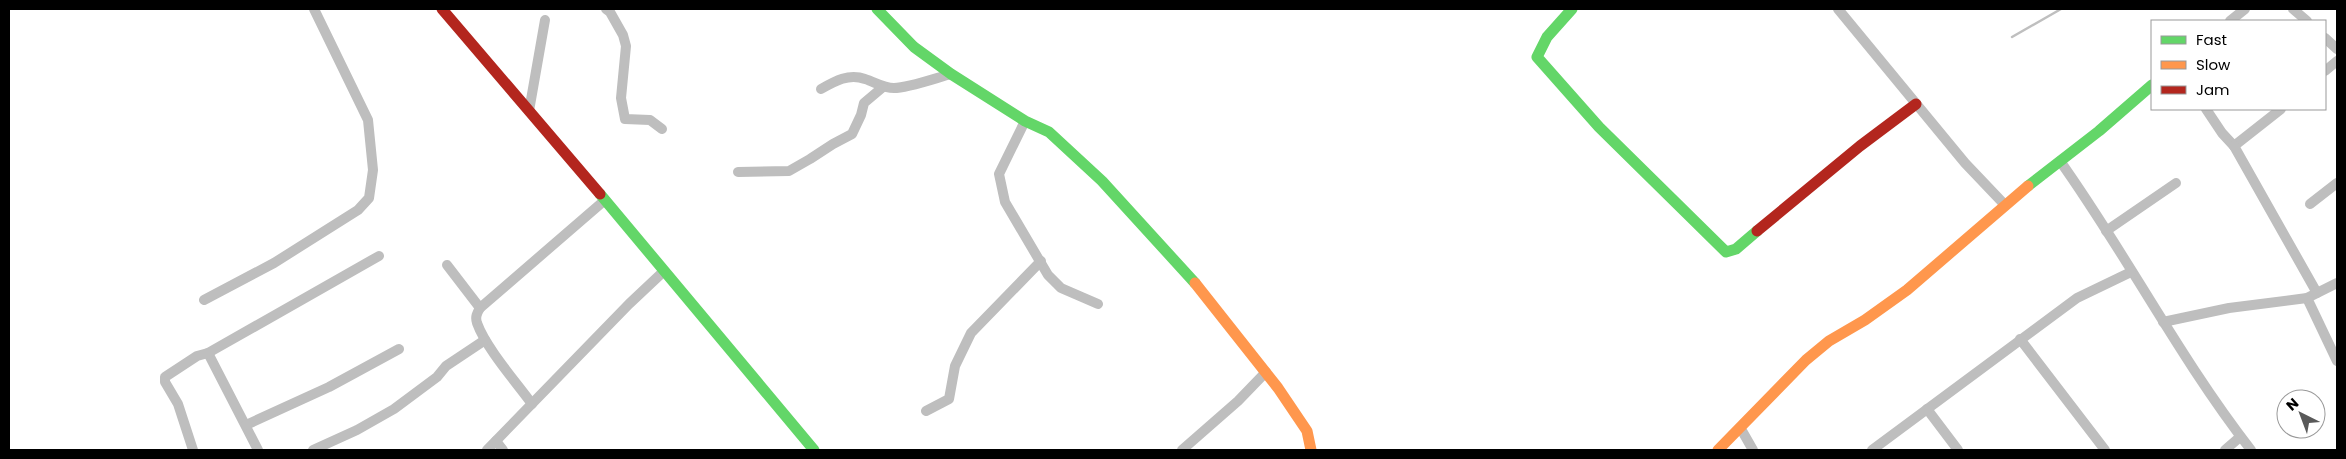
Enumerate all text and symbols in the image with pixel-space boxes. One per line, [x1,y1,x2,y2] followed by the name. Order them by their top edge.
[2151,20,2326,110] legend
[2196,29,2227,50] text: Fast
[2196,54,2231,75] text: Slow
[2196,79,2230,100] text: Jam
[2276,389,2326,439] north arrow
[2282,393,2303,415] text: N

